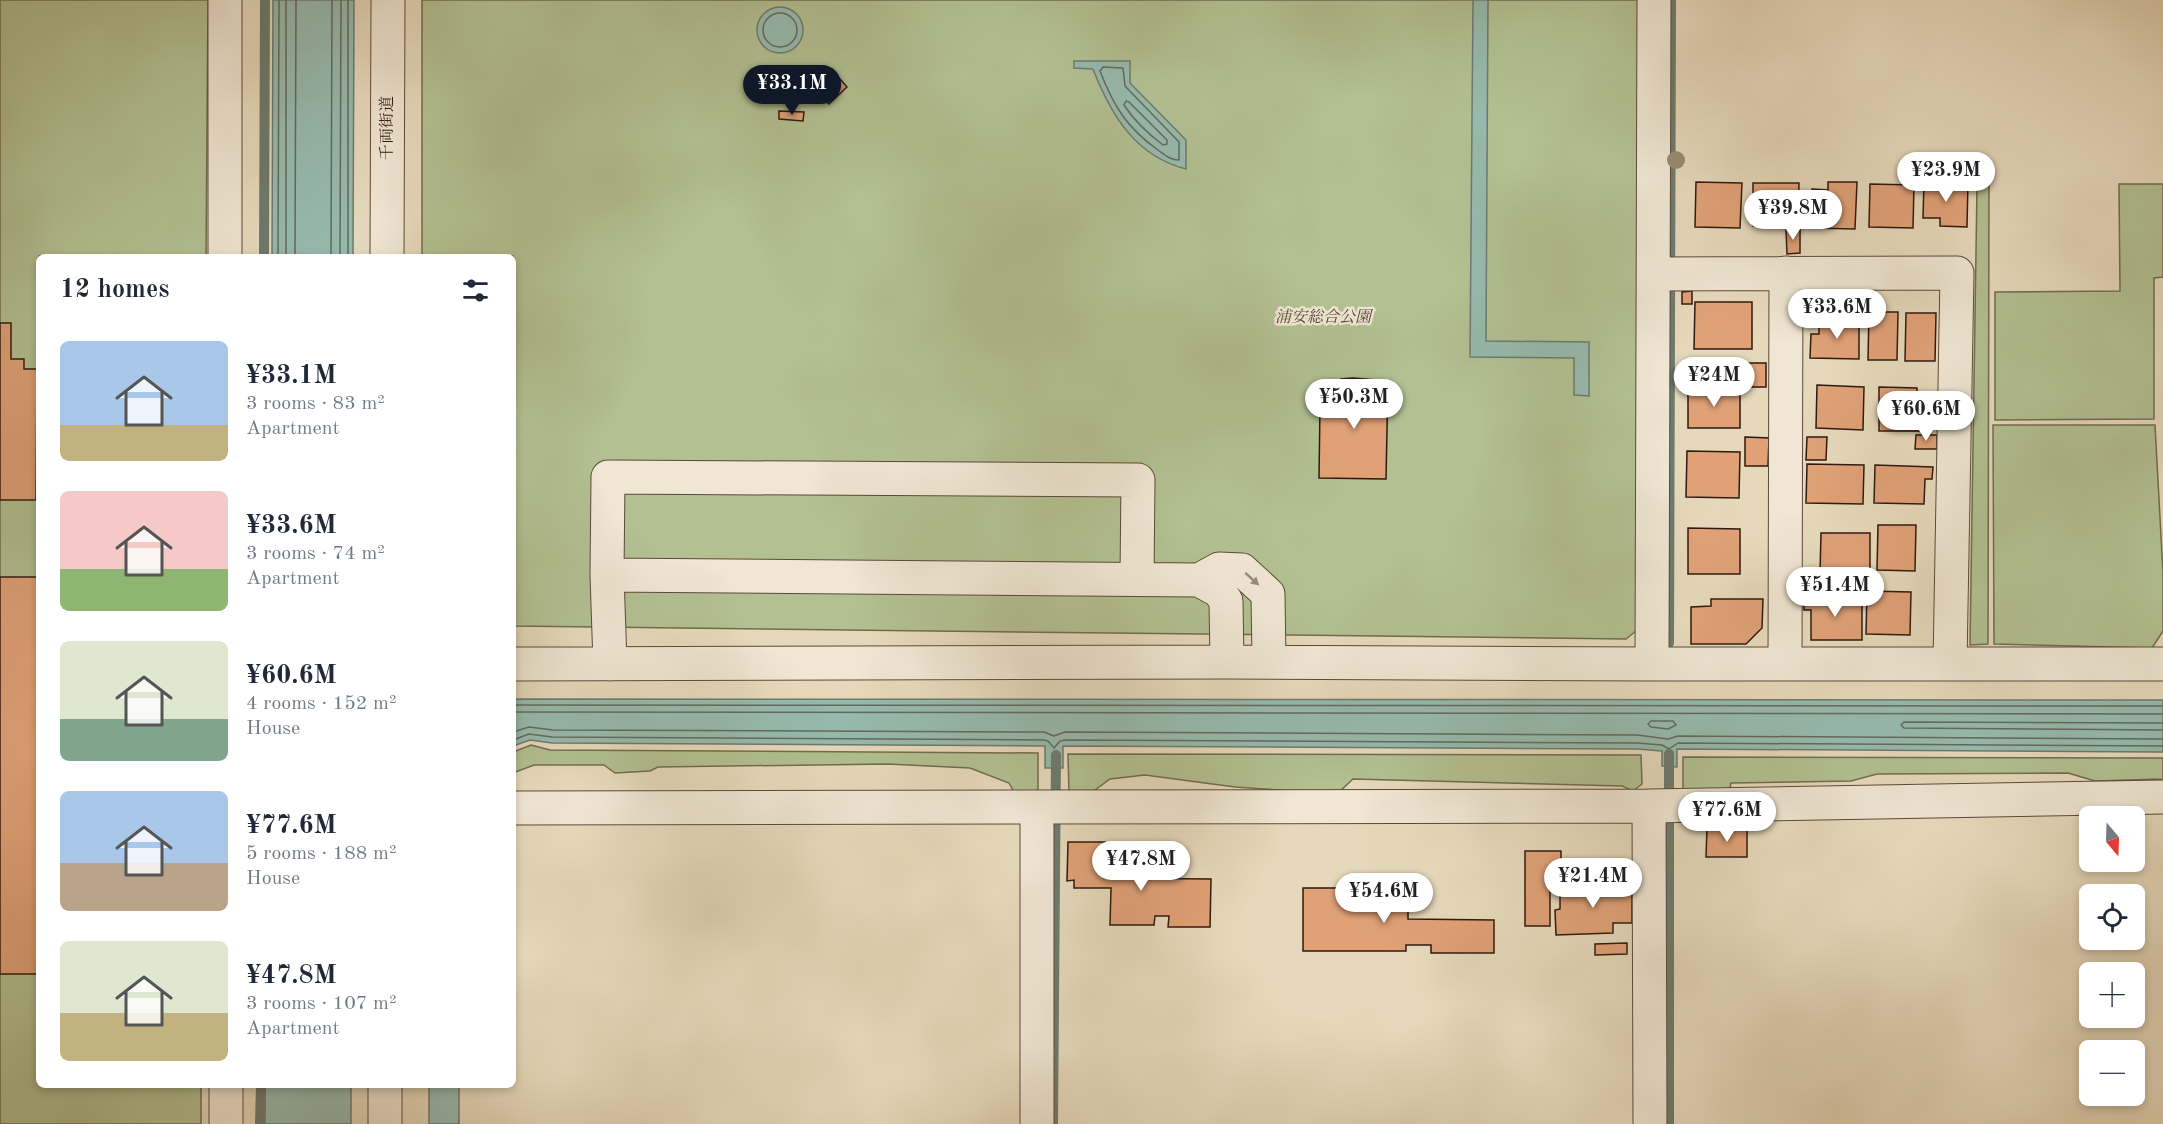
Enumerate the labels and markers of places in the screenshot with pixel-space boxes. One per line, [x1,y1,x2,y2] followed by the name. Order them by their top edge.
[743,65,841,116] pin: ¥33.1M
[1897,152,1995,203] pin: ¥23.9M
[1744,190,1842,241] pin: ¥39.8M
[1788,289,1886,340] pin: ¥33.6M
[1678,357,1750,408] pin: ¥24M
[1305,379,1403,430] pin: ¥50.3M
[1877,391,1975,442] pin: ¥60.6M
[1786,567,1884,618] pin: ¥51.4M
[1678,792,1776,843] pin: ¥77.6M
[1092,841,1190,892] pin: ¥47.8M
[1544,858,1642,909] pin: ¥21.4M
[1335,873,1433,924] pin: ¥54.6M

